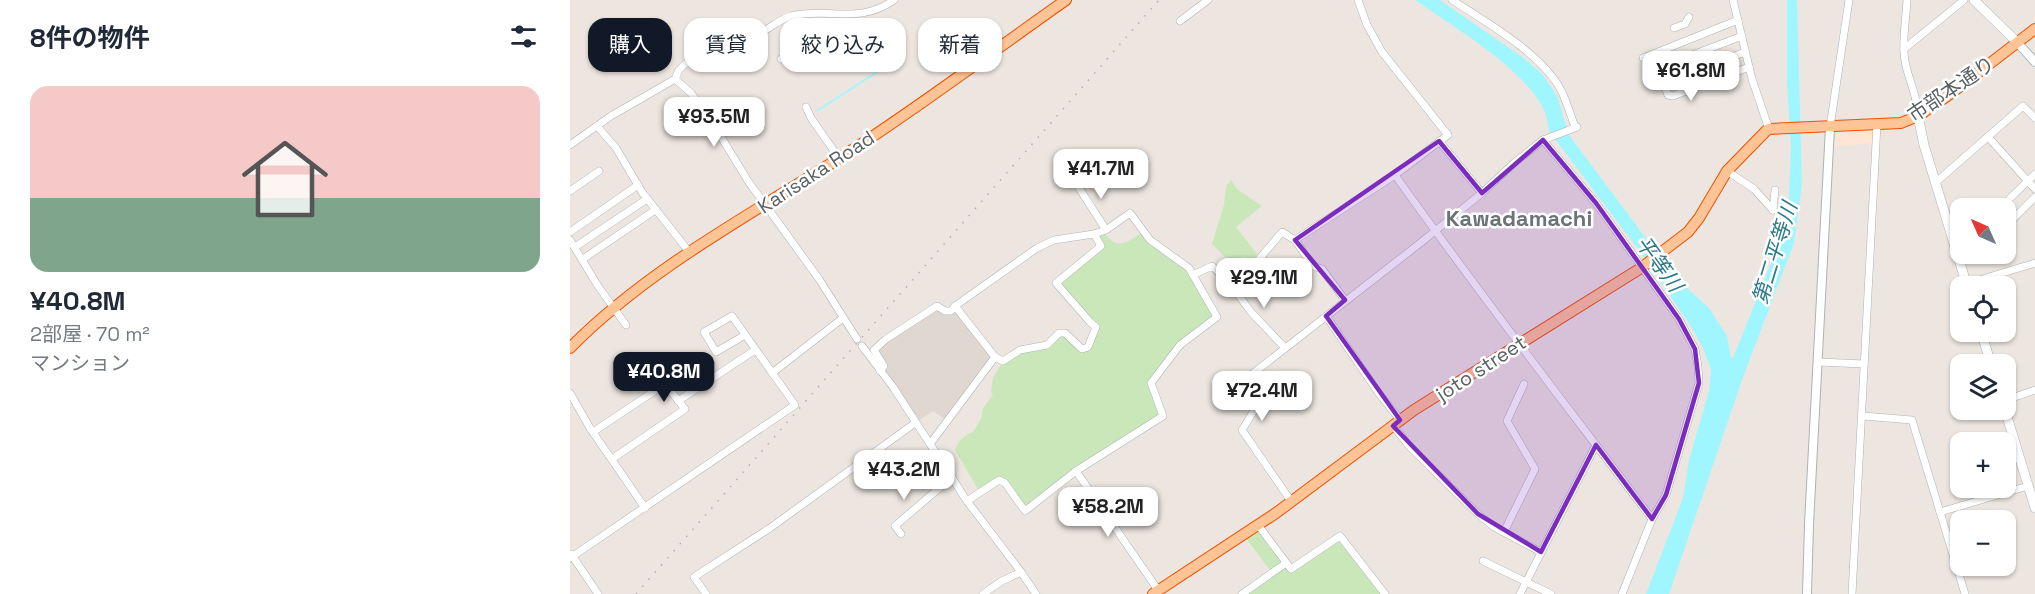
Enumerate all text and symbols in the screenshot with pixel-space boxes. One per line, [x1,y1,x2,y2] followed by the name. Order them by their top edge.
[588,18,672,72] chip: 購入
[684,18,768,72] chip: 賃貸
[780,18,906,72] chip: 絞り込み
[918,18,1002,72] chip: 新着
[507,20,540,53] icon: filters
[30,21,150,55] text: 8件の物件
[1902,50,2000,128] street label: 市部本通り
[1642,51,1740,102] pin: ¥61.8M
[1656,57,1726,83] text: ¥61.8M
[665,97,763,148] pin: ¥93.5M
[678,103,750,129] text: ¥93.5M
[231,125,339,233] icon: home
[753,125,879,219] street label: Karisaka Road
[1052,149,1150,200] pin: ¥41.7M
[1067,155,1135,181] text: ¥41.7M
[1746,197,1803,307] water label: 第二平等川
[1950,198,2016,264] north arrow
[1950,198,2016,576] map controls
[1446,204,1592,232] district label: Kawadamachi
[1630,230,1690,299] water label: 平等川
[1215,258,1313,309] pin: ¥29.1M
[1230,264,1298,290] text: ¥29.1M
[1950,276,2016,342] button: locate
[30,284,125,318] text: ¥40.8M
[30,321,150,347] text: 2部屋 · 70 m²
[1430,329,1531,407] street label: joto street
[30,350,130,376] text: マンション
[615,352,713,403] pin: ¥40.8M
[1950,354,2016,420] button: layers
[627,358,701,384] text: ¥40.8M
[1213,371,1311,422] pin: ¥72.4M
[1226,377,1298,403] text: ¥72.4M
[1950,432,2016,498] button: +
[855,450,953,501] pin: ¥43.2M
[868,456,940,482] text: ¥43.2M
[1059,487,1157,538] pin: ¥58.2M
[1072,493,1144,519] text: ¥58.2M
[1950,510,2016,576] button: −

